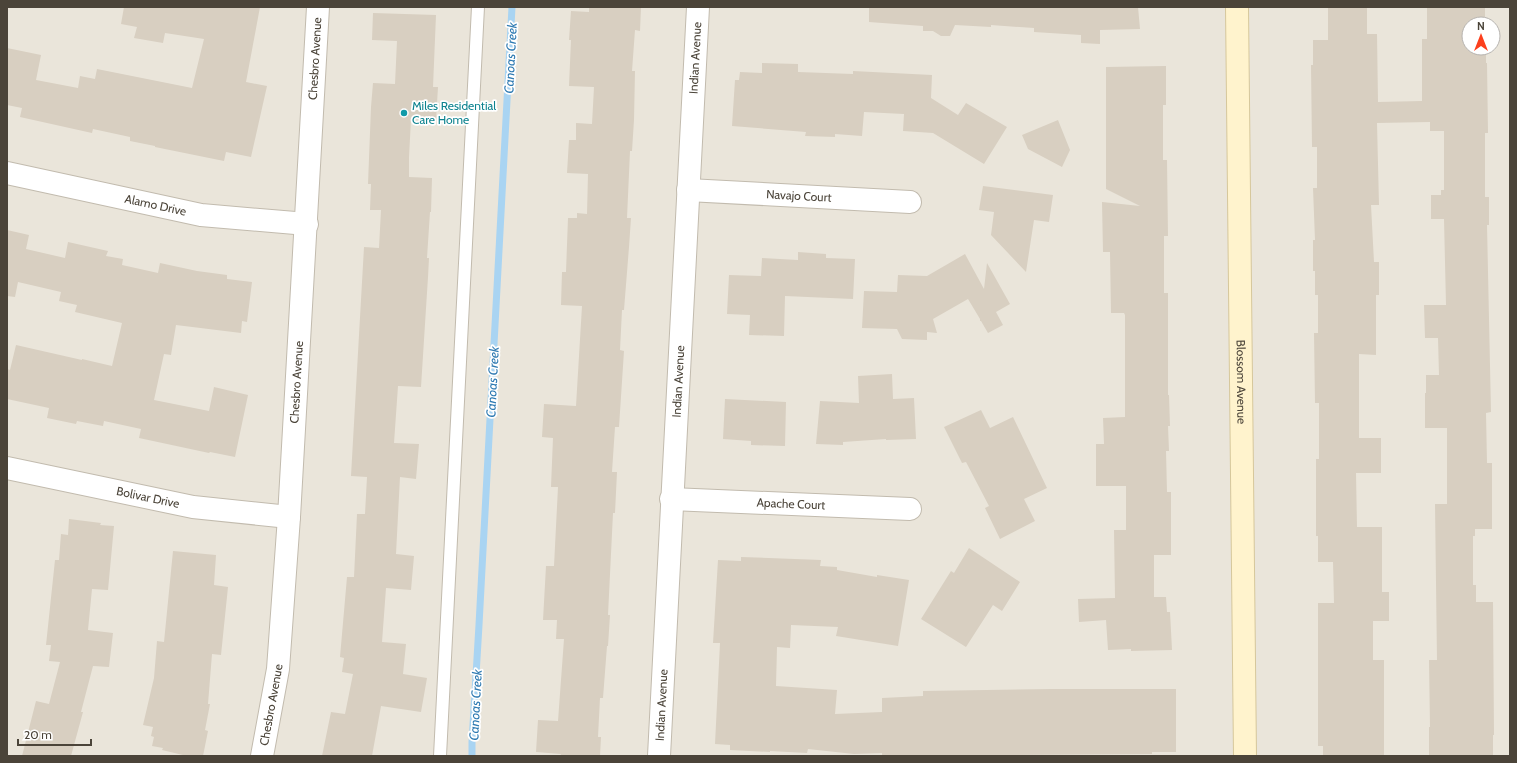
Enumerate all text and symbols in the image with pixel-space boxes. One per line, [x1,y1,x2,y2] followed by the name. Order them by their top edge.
[1461,16,1501,56] north arrow
[305,17,324,100] street label: Chesbro Avenue
[1477,19,1485,33] text: N
[685,21,704,94] street label: Indian Avenue
[500,22,520,94] water label: Canoas Creek
[412,98,496,127] place label: Miles Residential Care Home
[399,108,409,118] marker: Miles Residential Care Home
[766,186,832,205] street label: Navajo Court
[123,191,188,219] street label: Alamo Drive
[286,340,306,424] street label: Chesbro Avenue
[1234,340,1249,424] street label: Blossom Avenue
[669,345,687,418] street label: Indian Avenue
[482,346,502,418] water label: Canoas Creek
[115,483,181,511] street label: Bolivar Drive
[756,495,826,512] street label: Apache Court
[256,664,285,747] street label: Chesbro Avenue
[465,669,485,741] water label: Canoas Creek
[652,669,671,741] street label: Indian Avenue
[18,721,91,747] scale bar
[24,727,52,742] text: 20 m

